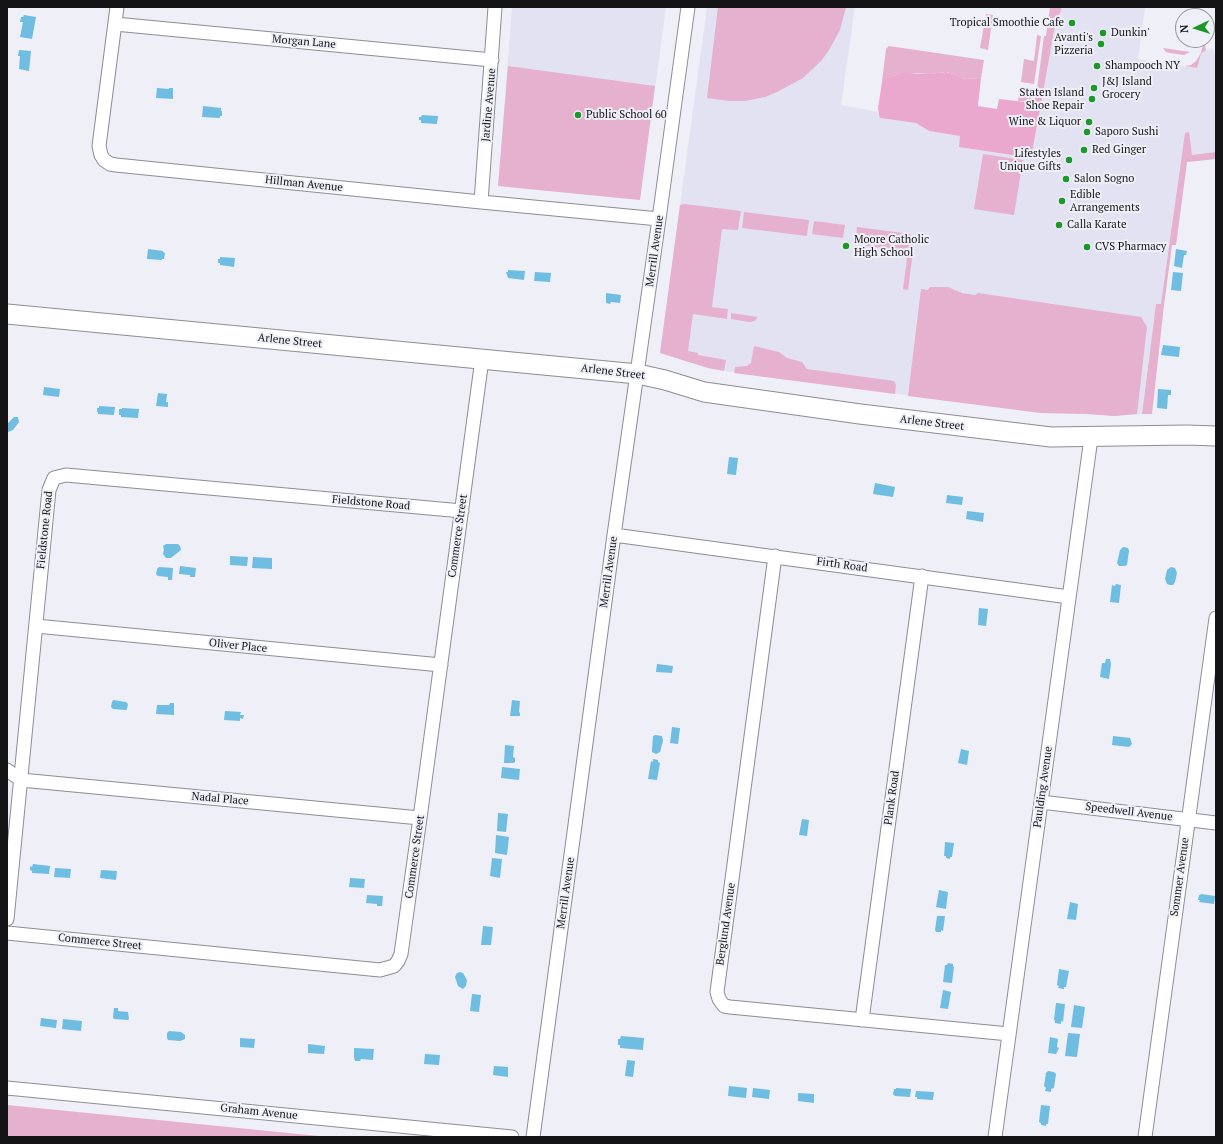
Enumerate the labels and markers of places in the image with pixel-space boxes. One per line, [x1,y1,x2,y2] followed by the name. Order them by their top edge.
[950,16,1064,30] place label: Tropical Smoothie Cafe
[1067,18,1077,28] marker: Tropical Smoothie Cafe
[1111,26,1150,40] place label: Dunkin'
[1098,28,1108,38] marker: Dunkin'
[1054,31,1093,57] place label: Avanti's Pizzeria
[1096,39,1106,49] marker: Avanti's Pizzeria
[1105,59,1180,73] place label: Shampooch NY
[1092,61,1102,71] marker: Shampooch NY
[1102,75,1152,101] place label: J&J Island Grocery
[1089,83,1099,93] marker: J&J Island Grocery
[1020,86,1084,112] place label: Staten Island Shoe Repair
[1087,94,1097,104] marker: Staten Island Shoe Repair
[586,108,667,122] place label: Public School 60
[573,110,583,120] marker: Public School 60
[1008,115,1081,129] place label: Wine & Liquor
[1084,117,1094,127] marker: Wine & Liquor
[1095,125,1158,139] place label: Saporo Sushi
[1082,127,1092,137] marker: Saporo Sushi
[1092,143,1146,157] place label: Red Ginger
[1079,145,1089,155] marker: Red Ginger
[1000,147,1061,173] place label: Lifestyles Unique Gifts
[1064,155,1074,165] marker: Lifestyles Unique Gifts
[1074,172,1134,186] place label: Salon Sogno
[1061,174,1071,184] marker: Salon Sogno
[1070,188,1140,214] place label: Edible Arrangements
[1057,196,1067,206] marker: Edible Arrangements
[1067,218,1127,232] place label: Calla Karate
[1054,220,1064,230] marker: Calla Karate
[854,233,929,259] place label: Moore Catholic High School
[1095,240,1166,254] place label: CVS Pharmacy
[841,241,851,251] marker: Moore Catholic High School
[1082,242,1092,252] marker: CVS Pharmacy

